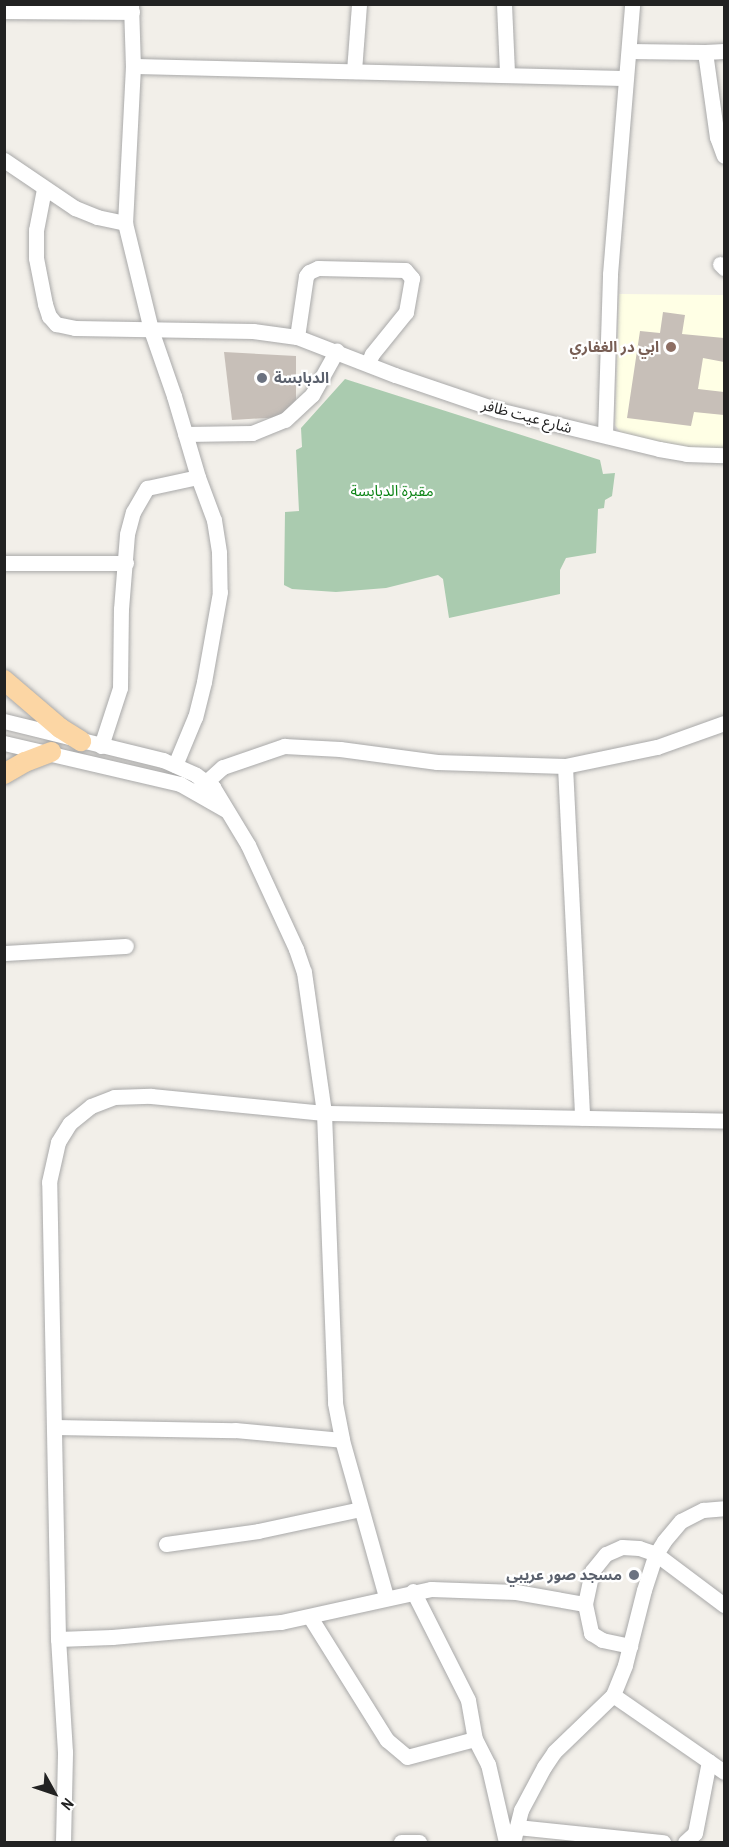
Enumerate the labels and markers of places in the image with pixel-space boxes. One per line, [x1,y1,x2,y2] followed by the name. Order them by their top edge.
[569,338,659,356] place label: ابي در الغفاري
[664,340,678,354] marker: ابي در الغفاري
[274,369,329,387] place label: الدبابسة
[255,371,269,385] marker: الدبابسة
[506,1566,622,1584] place label: مسجد صور عريبي
[627,1568,641,1582] marker: مسجد صور عريبي

